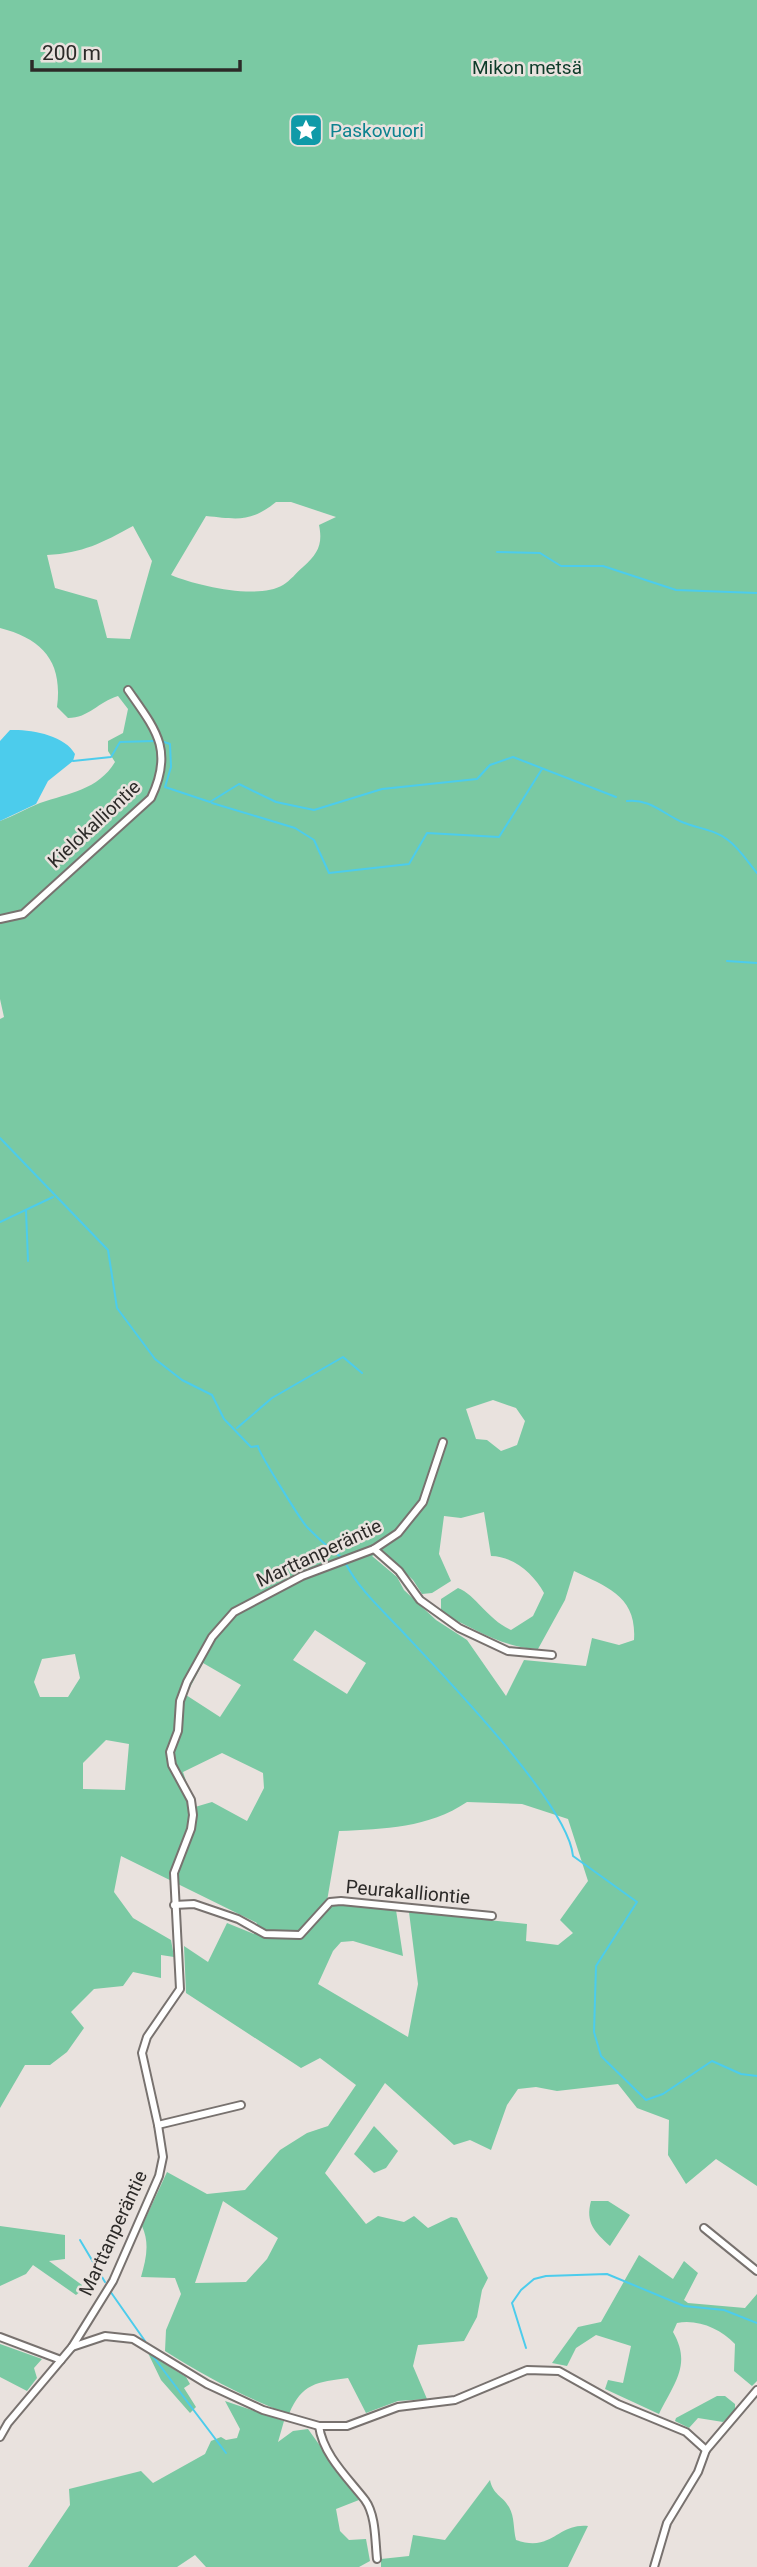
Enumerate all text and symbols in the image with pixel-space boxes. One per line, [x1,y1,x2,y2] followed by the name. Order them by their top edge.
[32,28,240,72] scale bar
[42,41,101,65] text: 200 m
[472,56,582,79] park label: Mikon metsä
[287,111,325,149] place icon: Paskovuori
[330,119,424,142] place label: Paskovuori
[43,775,145,873] street label: Kielokalliontie
[253,1514,385,1592] street label: Marttanperäntie
[345,1875,471,1909] street label: Peurakalliontie
[74,2167,152,2299] street label: Marttanperäntie

